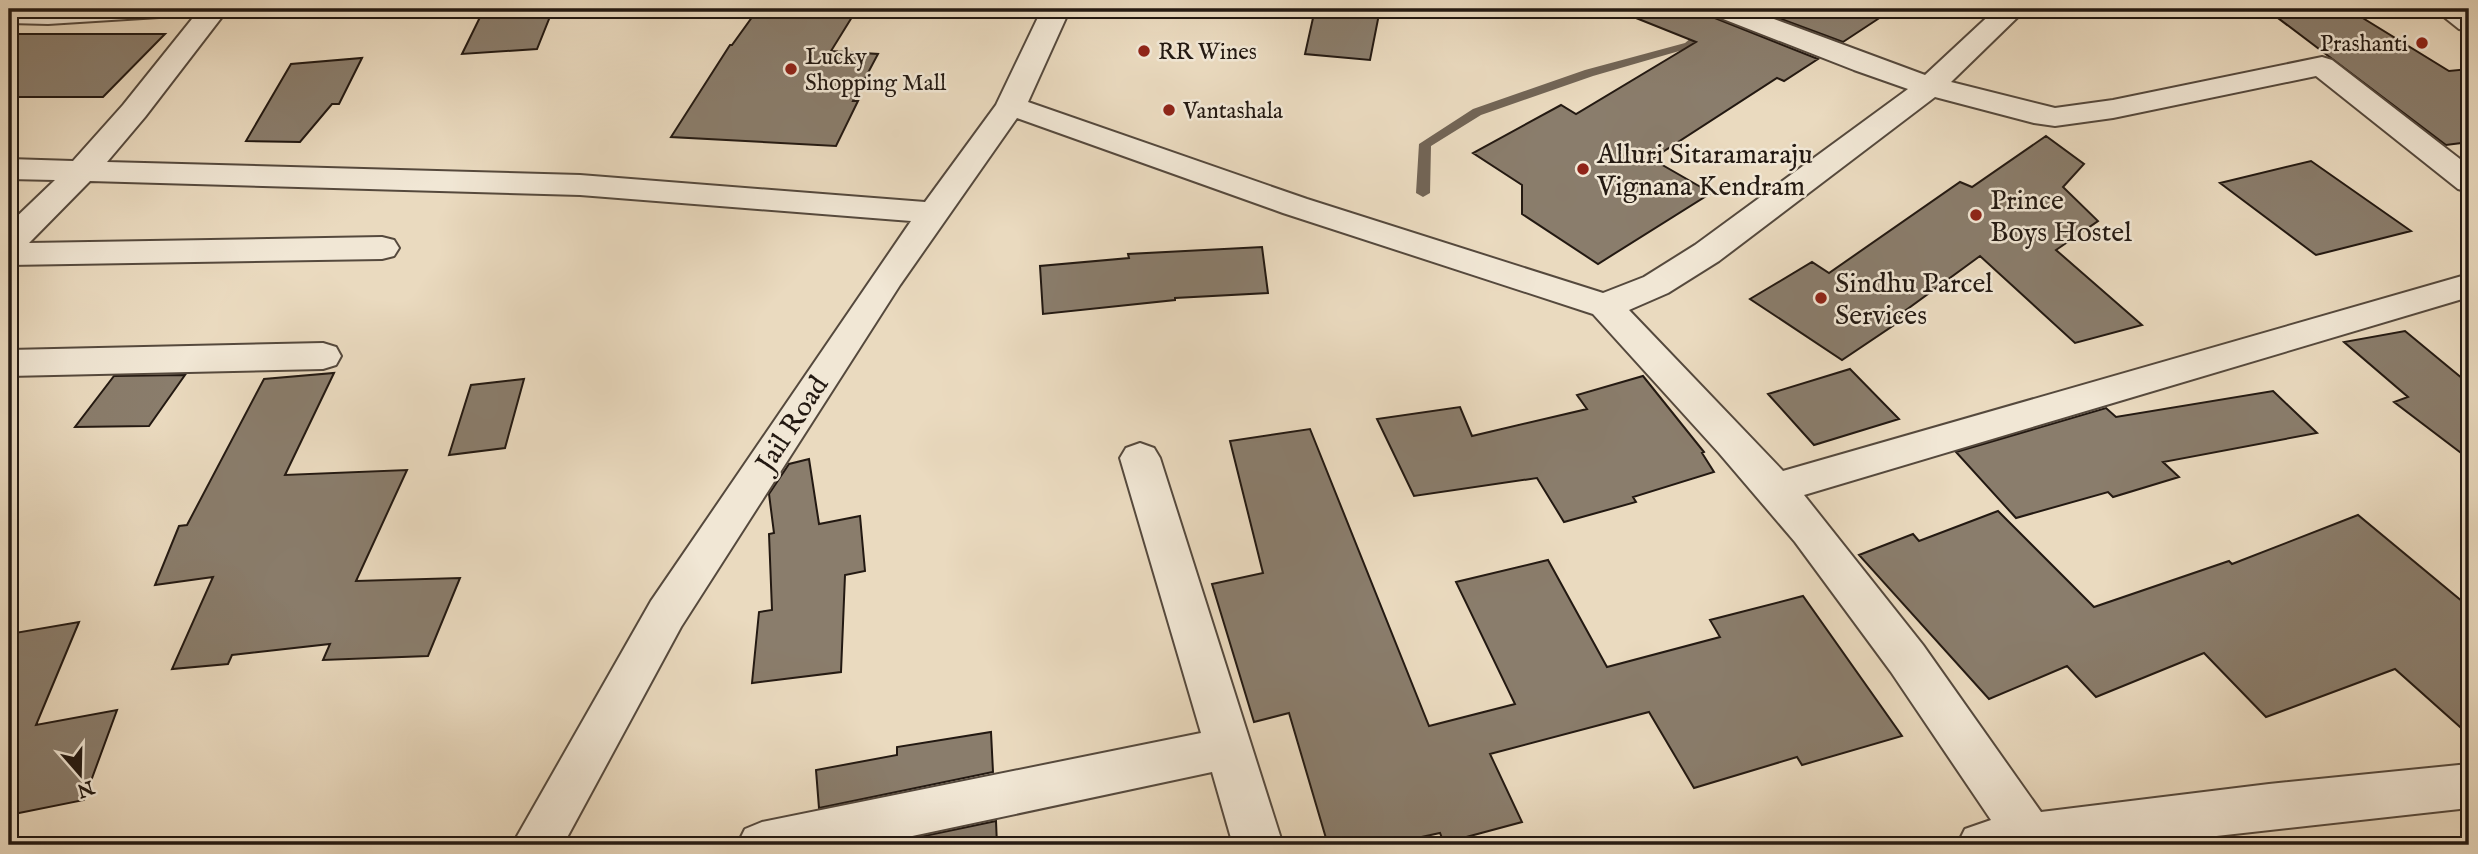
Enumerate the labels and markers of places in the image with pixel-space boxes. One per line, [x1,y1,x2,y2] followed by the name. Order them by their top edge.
[2320,30,2408,59] place label: Prashanti
[2414,35,2430,51] marker: Prashanti
[1158,38,1257,67] place label: RR Wines
[805,43,947,98] place label: Lucky Shopping Mall
[1136,43,1152,59] marker: RR Wines
[783,61,799,77] marker: Lucky Shopping Mall
[1182,97,1283,126] place label: Vantashala
[1161,102,1177,118] marker: Vantashala
[1596,138,1813,205] place label: Alluri Sitaramaraju Vignana Kendram
[1575,161,1591,177] marker: Alluri Sitaramaraju Vignana Kendram
[1990,184,2132,251] place label: Prince Boys Hostel
[1968,207,1984,223] marker: Prince Boys Hostel
[1835,267,1993,334] place label: Sindhu Parcel Services
[1813,290,1829,306] marker: Sindhu Parcel Services

